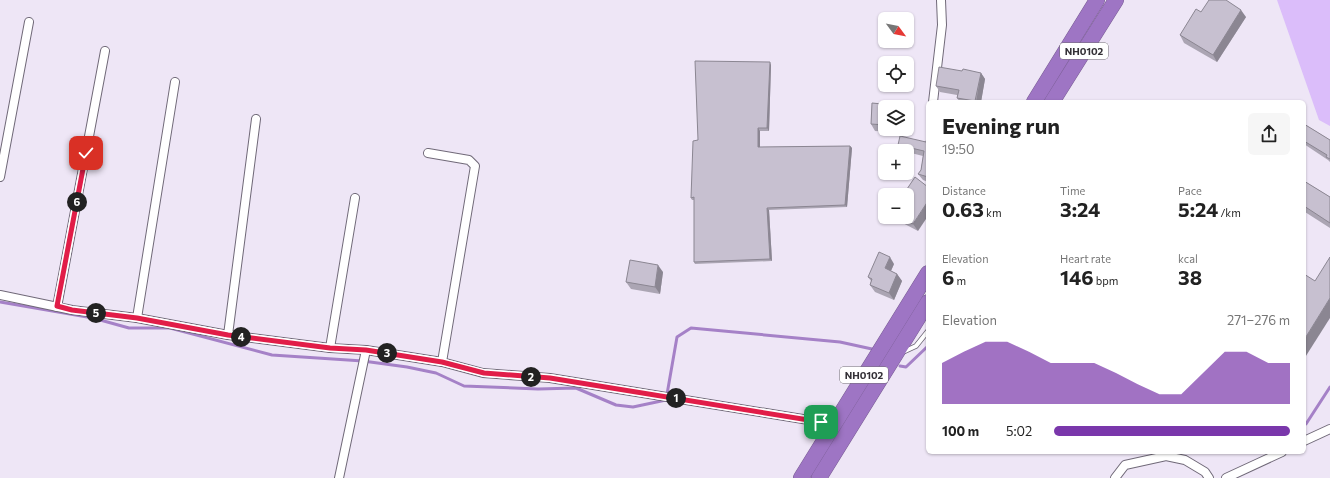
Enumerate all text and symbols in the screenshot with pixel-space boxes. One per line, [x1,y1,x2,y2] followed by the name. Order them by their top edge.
[878,12,914,48] north arrow
[878,12,914,224] map controls
[1060,43,1108,59] road number: NH0102
[878,56,914,92] button: locate
[878,100,914,136] button: layers
[942,112,1060,139] text: Evening run
[1248,113,1290,155] button: share
[69,136,103,170] pin
[942,141,974,157] text: 19:50
[75,142,97,164] icon: check
[878,144,914,180] button: +
[942,184,986,197] text: Distance
[1060,184,1085,197] text: Time
[1178,184,1202,197] text: Pace
[878,188,914,224] button: −
[67,192,87,212] pin: 6
[74,195,80,208] text: 6
[942,197,984,221] text: 0.63
[1060,197,1100,221] text: 3:24
[1178,197,1218,221] text: 5:24
[984,206,1002,219] text: km
[1218,206,1241,219] text: /km
[942,252,988,265] text: Elevation
[1060,252,1111,265] text: Heart rate
[1178,252,1198,265] text: kcal
[942,265,954,289] text: 6
[1060,265,1094,289] text: 146
[1178,265,1202,289] text: 38
[954,274,966,287] text: m
[1094,274,1118,287] text: bpm
[86,303,106,323] pin: 5
[93,306,99,319] text: 5
[942,312,997,328] text: Elevation
[1227,312,1290,328] text: 271–276 m
[231,327,251,347] pin: 4
[238,330,244,343] text: 4
[377,343,397,363] pin: 3
[384,346,390,359] text: 3
[521,367,541,387] pin: 2
[840,367,888,383] road number: NH0102
[528,370,534,383] text: 2
[666,388,686,408] pin: 1
[674,391,678,404] text: 1
[804,405,838,439] pin
[810,411,832,433] icon: arrive
[942,423,979,439] text: 100 m
[1006,423,1032,439] text: 5:02

